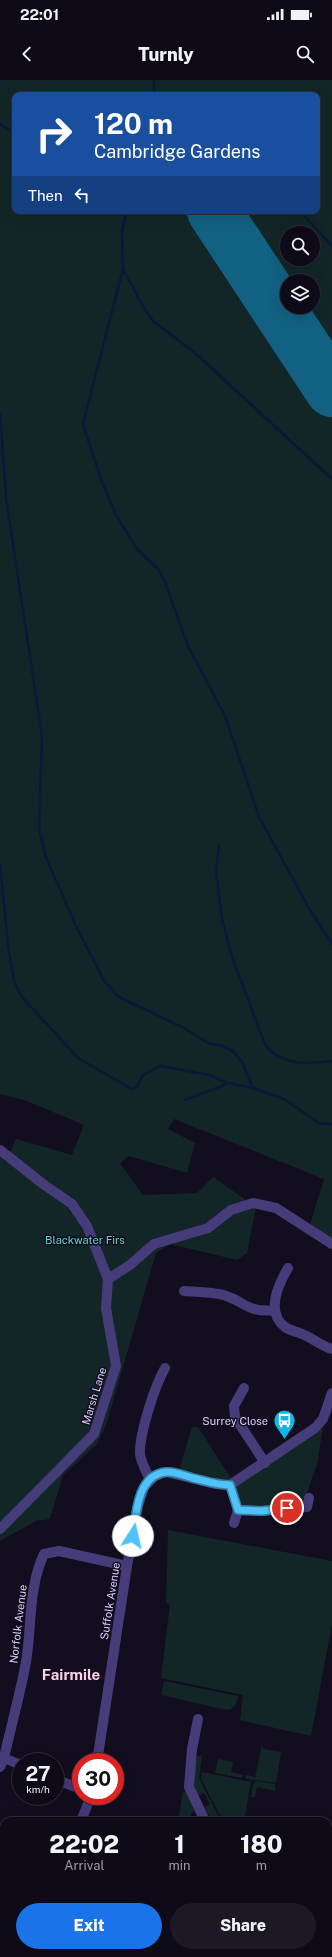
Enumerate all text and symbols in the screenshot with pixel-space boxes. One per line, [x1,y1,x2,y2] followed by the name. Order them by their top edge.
[20,6,59,23] text: 22:01
[16,43,38,65] icon: back
[294,43,316,65] icon: search
[138,44,194,65] text: Turnly
[94,107,173,140] text: 120 m
[28,108,80,160] icon: right
[94,141,260,162] text: Cambridge Gardens
[71,184,93,206] icon: left
[28,187,63,204] text: Then
[280,226,320,314] map controls
[280,226,320,266] button: search
[280,274,320,314] button: layers
[45,1234,125,1246] park label: Blackwater Firs
[80,1366,108,1426] street label: Marsh Lane
[271,1408,297,1441] bus stop icon: Surrey Close
[202,1415,268,1427] place label: Surrey Close
[270,1491,304,1525] pin
[276,1497,298,1519] icon: arrive
[112,1515,154,1557] position arrow
[98,1561,122,1641] street label: Suffolk Avenue
[7,1584,29,1664] street label: Norfolk Avenue
[42,1666,100,1683] district label: Fairmile
[72,1753,124,1805] speed limit sign: 30
[25,1762,51,1786] text: 27
[26,1783,50,1795] text: km/h
[49,1830,119,1858] text: 22:02
[174,1830,185,1858] text: 1
[240,1830,283,1858] text: 180
[64,1858,104,1873] text: Arrival
[169,1858,191,1873] text: min
[256,1858,267,1873] text: m
[16,1903,162,1949] button: Exit
[170,1903,316,1949] button: Share

